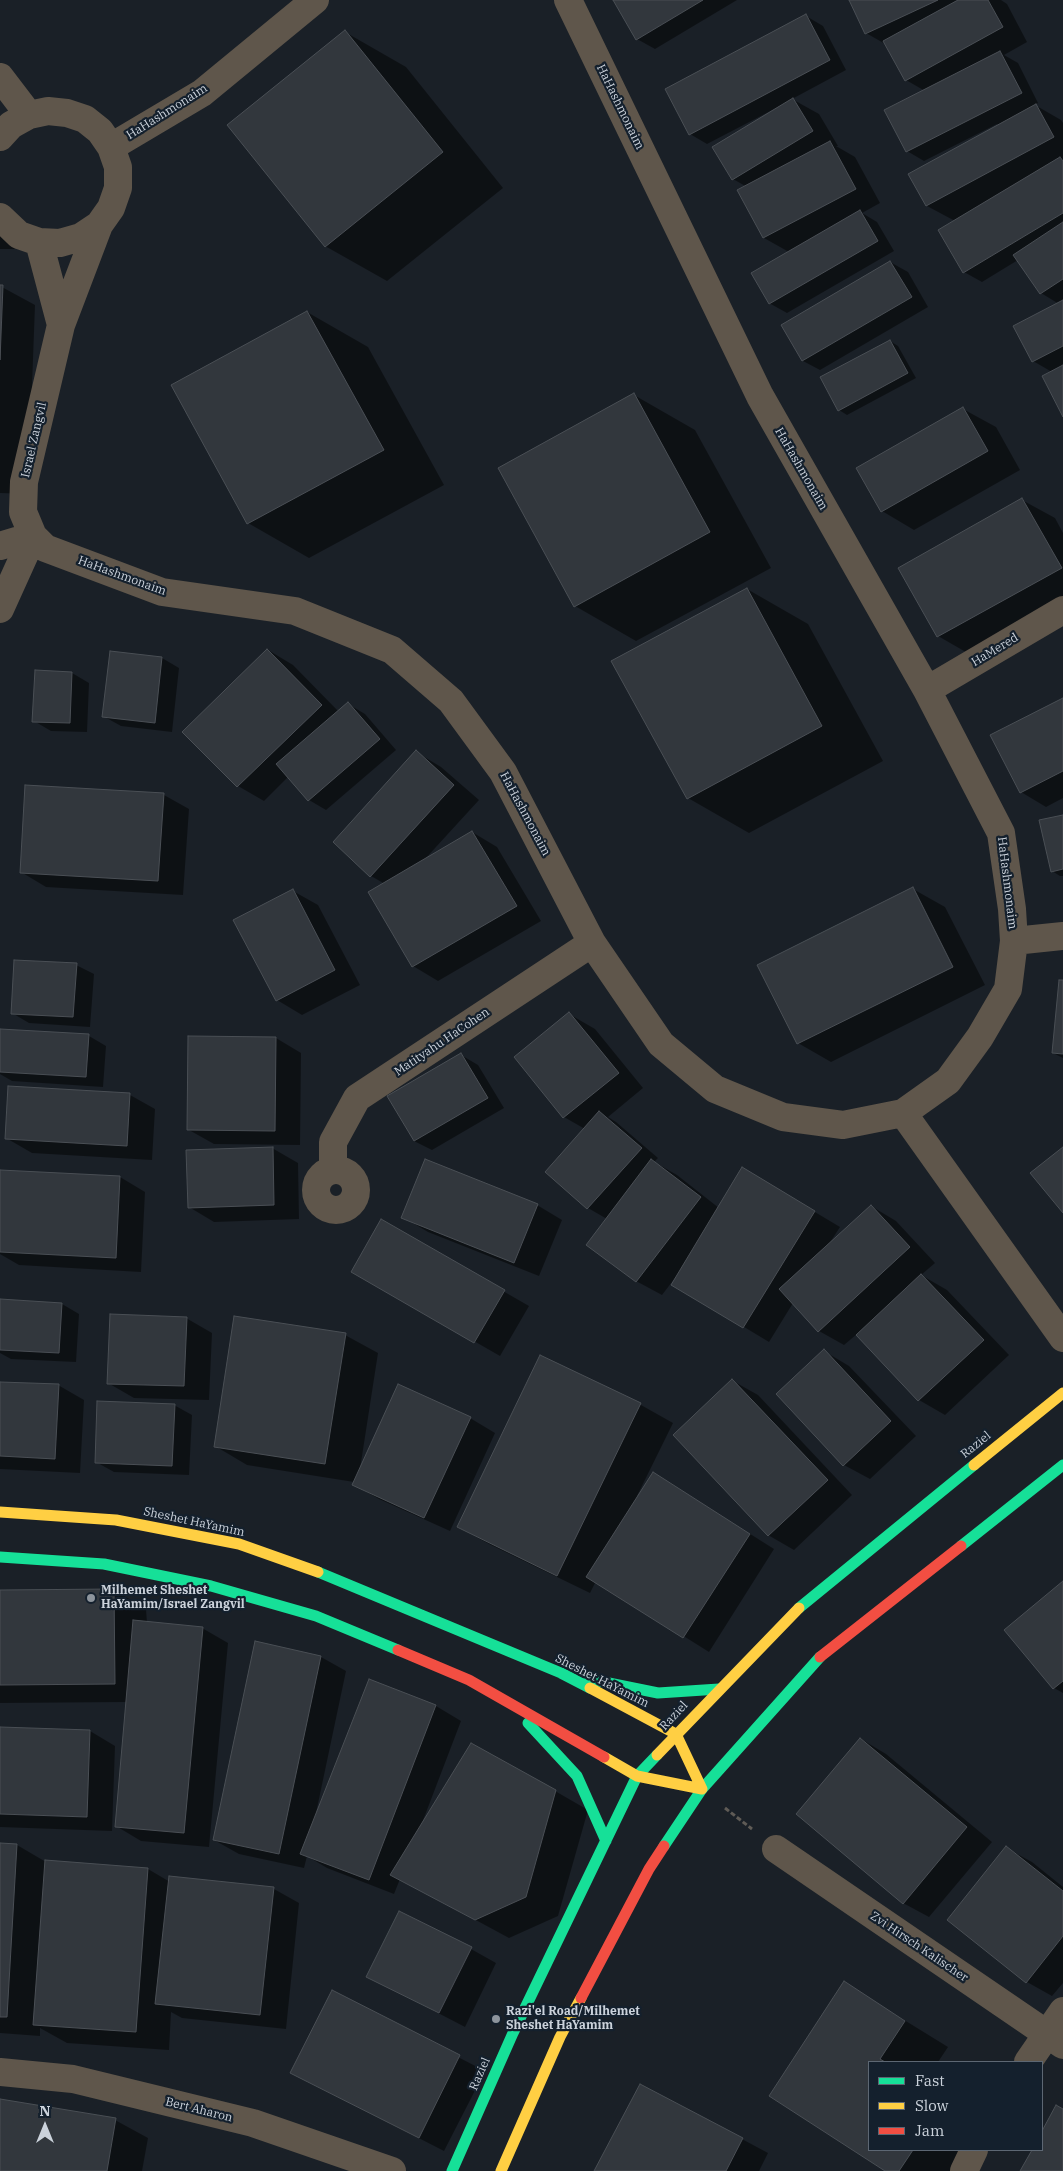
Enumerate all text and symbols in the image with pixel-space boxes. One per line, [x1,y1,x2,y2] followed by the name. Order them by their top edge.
[593,62,647,152] street label: HaHashmonaim
[124,81,210,143] street label: HaHashmonaim
[18,401,50,479] street label: Israel Zangvil
[772,425,830,513] street label: HaHashmonaim
[76,553,168,599] street label: HaHashmonaim
[969,630,1021,670] street label: HaMered
[497,770,553,858] street label: HaHashmonaim
[994,836,1020,930] street label: HaHashmonaim
[392,1005,492,1079] street label: Matityahu HaCohen
[958,1429,994,1461] street label: Raziel
[142,1504,246,1540] street label: Sheshet HaYamim
[101,1584,245,1612] place label: Milhemet Sheshet HaYamim/Israel Zangvil
[85,1592,97,1604] marker: Milhemet Sheshet HaYamim/Israel Zangvil
[553,1651,651,1711] street label: Sheshet HaYamim
[657,1698,691,1734] street label: Raziel
[867,1909,971,1985] street label: Zvi Hirsch Kalischer
[506,2005,640,2033] place label: Razi'el Road/Milhemet Sheshet HaYamim
[490,2013,502,2025] marker: Razi'el Road/Milhemet Sheshet HaYamim
[466,2055,494,2093] street label: Raziel
[868,2061,1043,2151] legend
[915,2071,945,2090] text: Fast
[164,2095,234,2125] street label: Bert Aharon
[915,2096,948,2115] text: Slow
[20,2101,70,2151] north arrow
[39,2102,51,2120] text: N
[915,2121,944,2140] text: Jam

